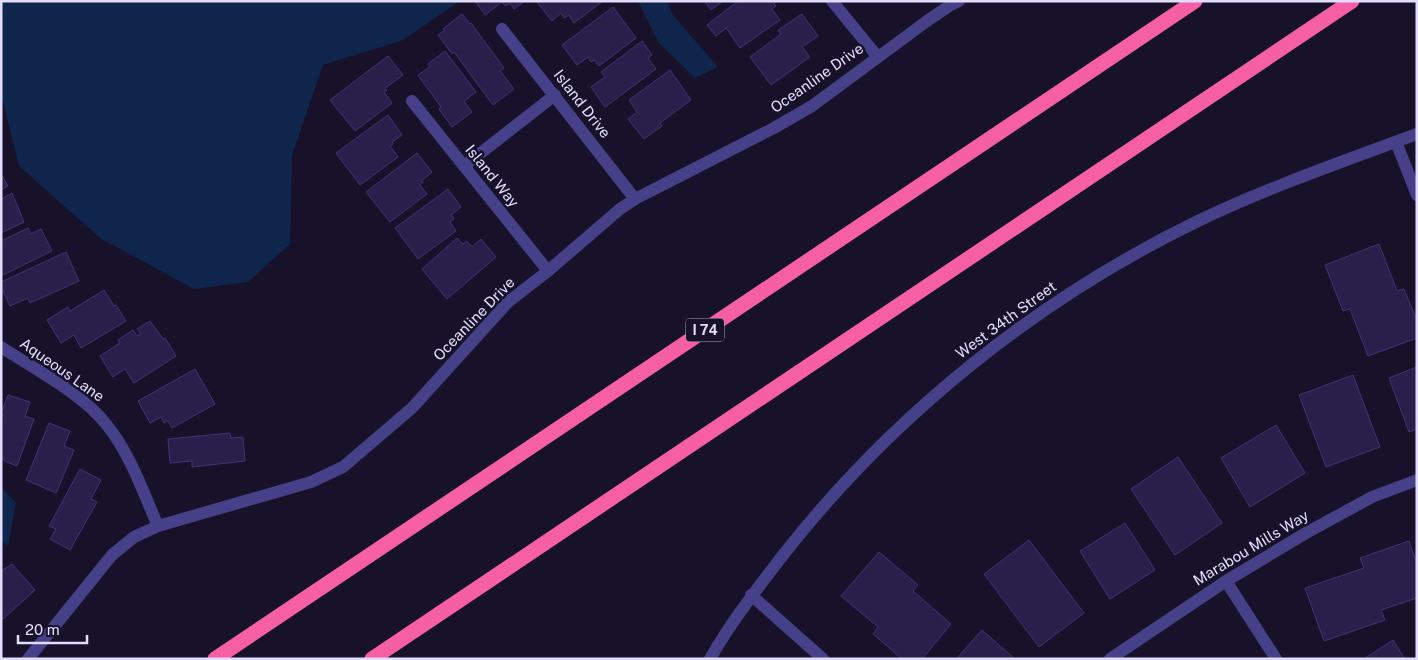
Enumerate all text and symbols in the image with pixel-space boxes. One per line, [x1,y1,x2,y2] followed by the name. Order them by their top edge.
[767,39,866,116] street label: Oceanline Drive
[551,66,614,141] street label: Island Drive
[462,141,523,210] street label: Island Way
[430,273,518,364] street label: Oceanline Drive
[952,277,1059,362] street label: West 34th Street
[686,318,724,342] road number: I 74
[17,334,108,405] street label: Aqueous Lane
[1190,506,1311,589] street label: Marabou Mills Way
[18,612,86,644] scale bar
[25,621,60,638] text: 20 m

